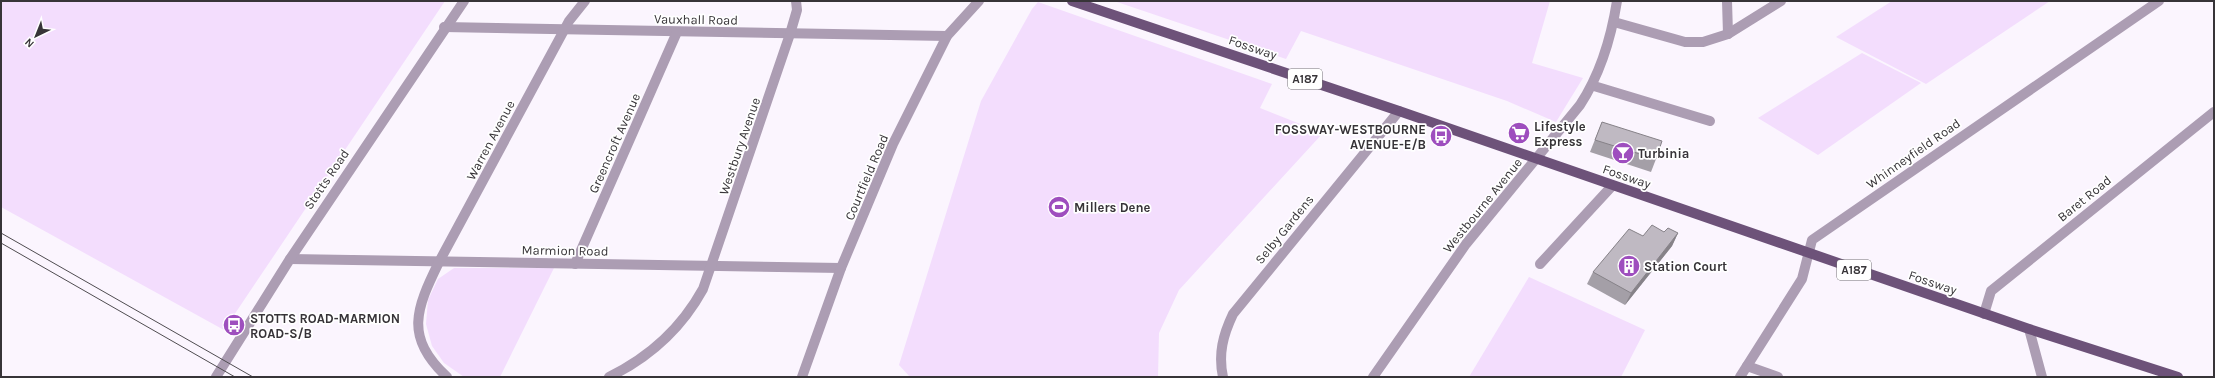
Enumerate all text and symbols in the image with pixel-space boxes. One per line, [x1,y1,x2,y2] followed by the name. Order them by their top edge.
[654,11,738,28] street label: Vauxhall Road
[16,16,56,56] north arrow
[1227,32,1279,63] street label: Fossway
[22,36,37,50] text: N
[1288,69,1322,89] road number: A187
[586,91,643,196] street label: Greencroft Avenue
[716,95,763,197] street label: Westbury Avenue
[463,98,518,183] street label: Warren Avenue
[1863,115,1963,191] street label: Whinneyfield Road
[1534,119,1586,149] place label: Lifestyle Express
[1506,120,1532,146] supermarket icon: Lifestyle Express
[1275,122,1426,152] place label: FOSSWAY-WESTBOURNE AVENUE-E/B
[1428,123,1454,149] bus stop icon: FOSSWAY-WESTBOURNE AVENUE-E/B
[842,132,891,222] street label: Courtfield Road
[1610,140,1636,166] bar icon: Turbinia
[301,146,352,212] street label: Stotts Road
[1638,146,1689,161] place label: Turbinia
[1440,155,1525,256] street label: Westbourne Avenue
[1601,161,1653,192] street label: Fossway
[2055,172,2114,225] street label: Baret Road
[1252,192,1317,267] street label: Selby Gardens
[1046,194,1072,220] sports icon: Millers Dene
[1074,200,1151,215] place label: Millers Dene
[521,242,609,259] street label: Marmion Road
[1616,253,1642,279] building icon: Station Court
[1644,259,1727,274] place label: Station Court
[1837,260,1871,280] road number: A187
[1907,267,1959,298] street label: Fossway
[250,311,400,341] place label: STOTTS ROAD-MARMION ROAD-S/B
[221,312,247,338] bus stop icon: STOTTS ROAD-MARMION ROAD-S/B

